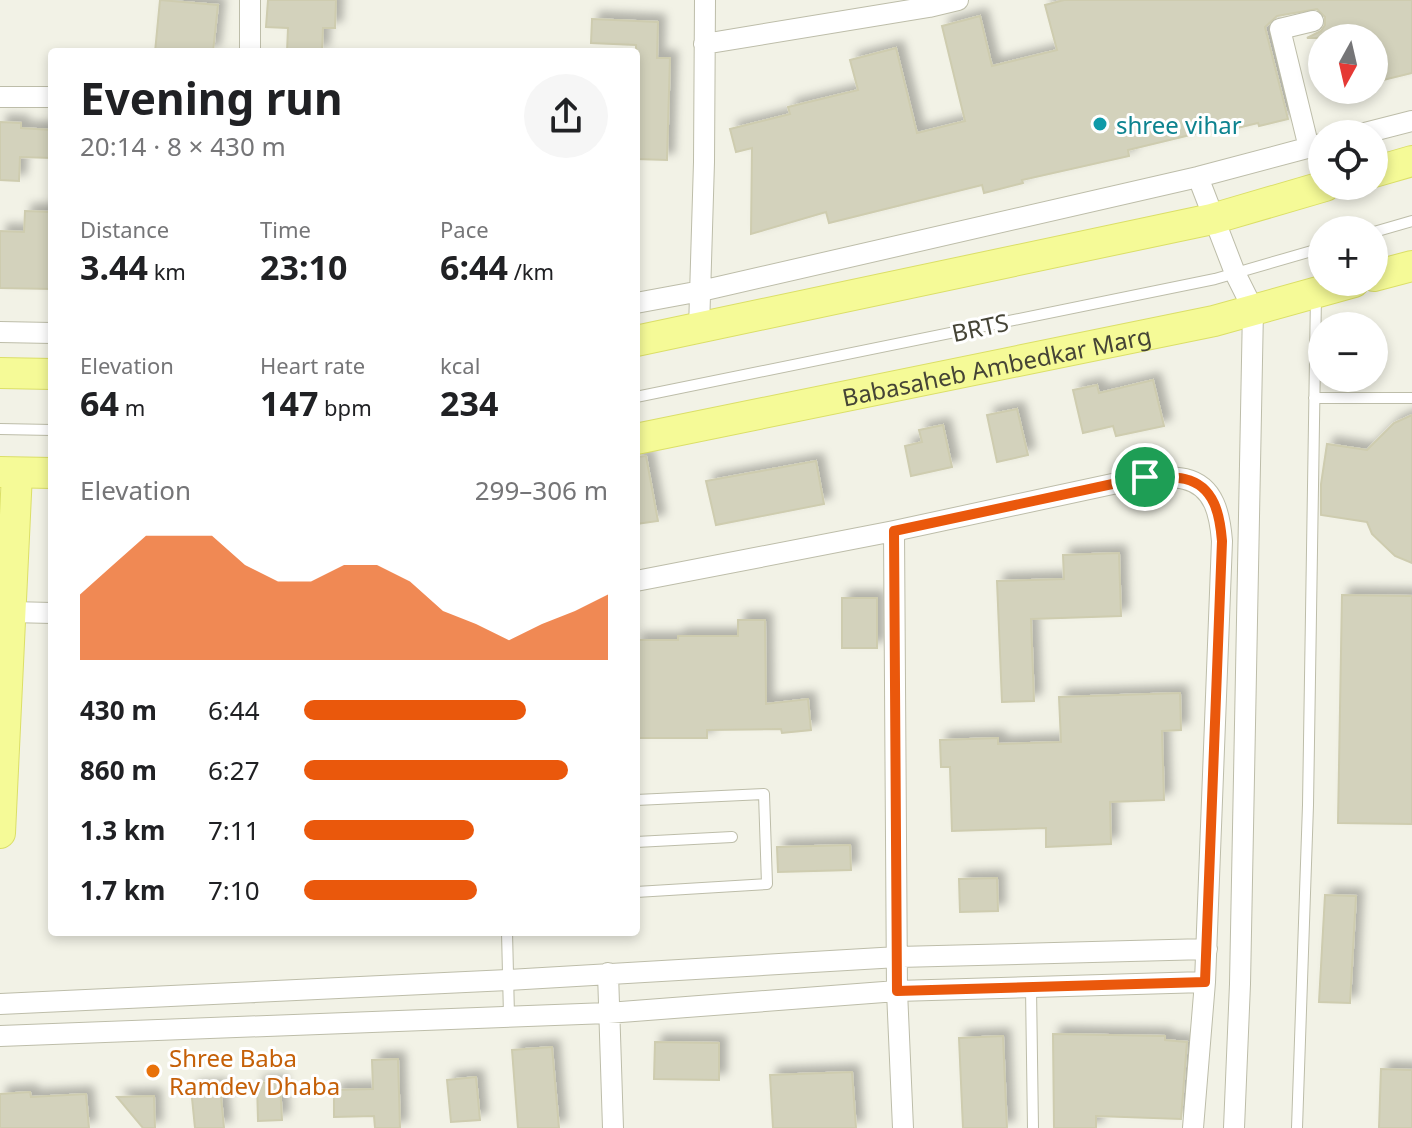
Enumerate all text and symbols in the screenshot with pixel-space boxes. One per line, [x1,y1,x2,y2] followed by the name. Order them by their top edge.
[1308,24,1388,104] north arrow
[1308,24,1388,392] map controls
[80,68,343,128] text: Evening run
[524,74,608,158] button: share
[1116,108,1242,141] place label: shree vihar
[1091,115,1109,133] marker: shree vihar
[1308,120,1388,200] button: locate
[80,128,286,164] text: 20:14 · 8 × 430 m
[80,214,169,244] text: Distance
[260,214,311,244] text: Time
[440,214,489,244] text: Pace
[1308,216,1388,296] button: +
[80,244,148,290] text: 3.44
[260,244,347,290] text: 23:10
[440,244,508,290] text: 6:44
[148,256,186,286] text: km
[508,256,554,286] text: /km
[949,305,1011,349] street label: BRTS
[1308,312,1388,392] button: −
[839,318,1154,413] street label: Babasaheb Ambedkar Marg
[80,350,174,380] text: Elevation
[260,350,365,380] text: Heart rate
[440,350,480,380] text: kcal
[80,380,119,426] text: 64
[260,380,318,426] text: 147
[440,380,498,426] text: 234
[119,392,145,422] text: m
[318,392,372,422] text: bpm
[1111,443,1179,511] pin
[1123,455,1167,499] icon: arrive
[80,472,191,508] text: Elevation
[475,472,608,508] text: 299–306 m
[80,692,157,728] text: 430 m
[208,692,260,728] text: 6:44
[80,752,157,788] text: 860 m
[208,752,260,788] text: 6:27
[80,812,165,848] text: 1.3 km
[208,812,260,848] text: 7:11
[80,872,165,908] text: 1.7 km
[208,872,260,908] text: 7:10
[169,1041,340,1102] place label: Shree Baba Ramdev Dhaba
[144,1062,162,1080] marker: Shree Baba Ramdev Dhaba

